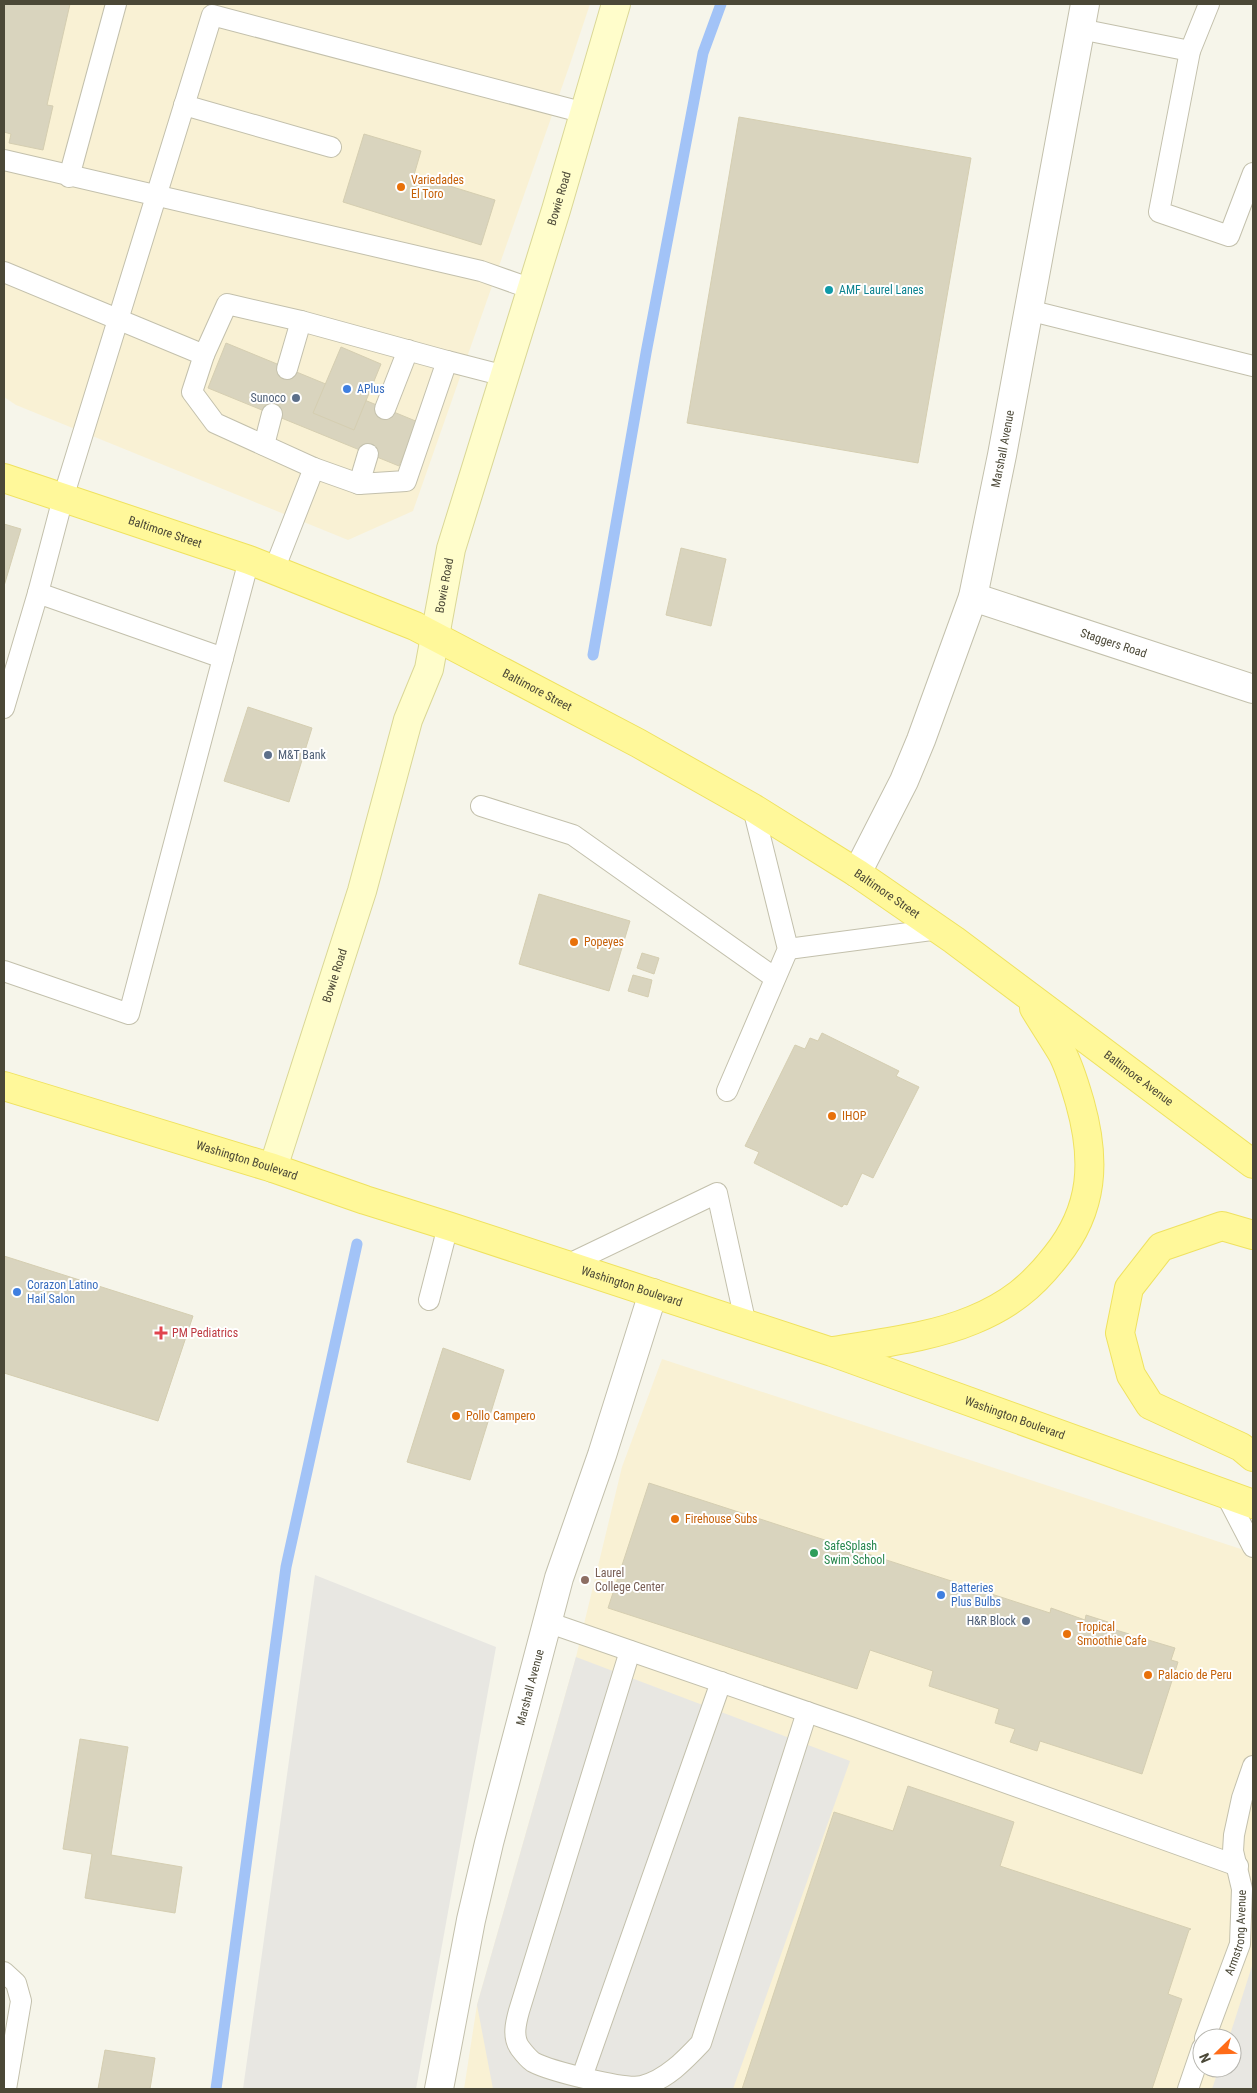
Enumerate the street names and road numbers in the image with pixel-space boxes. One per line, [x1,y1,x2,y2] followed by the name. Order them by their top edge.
[545,170,574,227] street label: Bowie Road
[989,409,1017,489] street label: Marshall Avenue
[127,513,204,551] street label: Baltimore Street
[432,557,456,614] street label: Bowie Road
[1079,626,1149,661] street label: Staggers Road
[500,666,575,714] street label: Baltimore Street
[851,866,923,921] street label: Baltimore Street
[320,947,350,1004] street label: Bowie Road
[1101,1048,1176,1109] street label: Baltimore Avenue
[194,1138,299,1183] street label: Washington Boulevard
[579,1263,684,1309] street label: Washington Boulevard
[963,1393,1067,1442] street label: Washington Boulevard
[513,1647,547,1727] street label: Marshall Avenue
[1222,1889,1249,1977] street label: Armstrong Avenue

